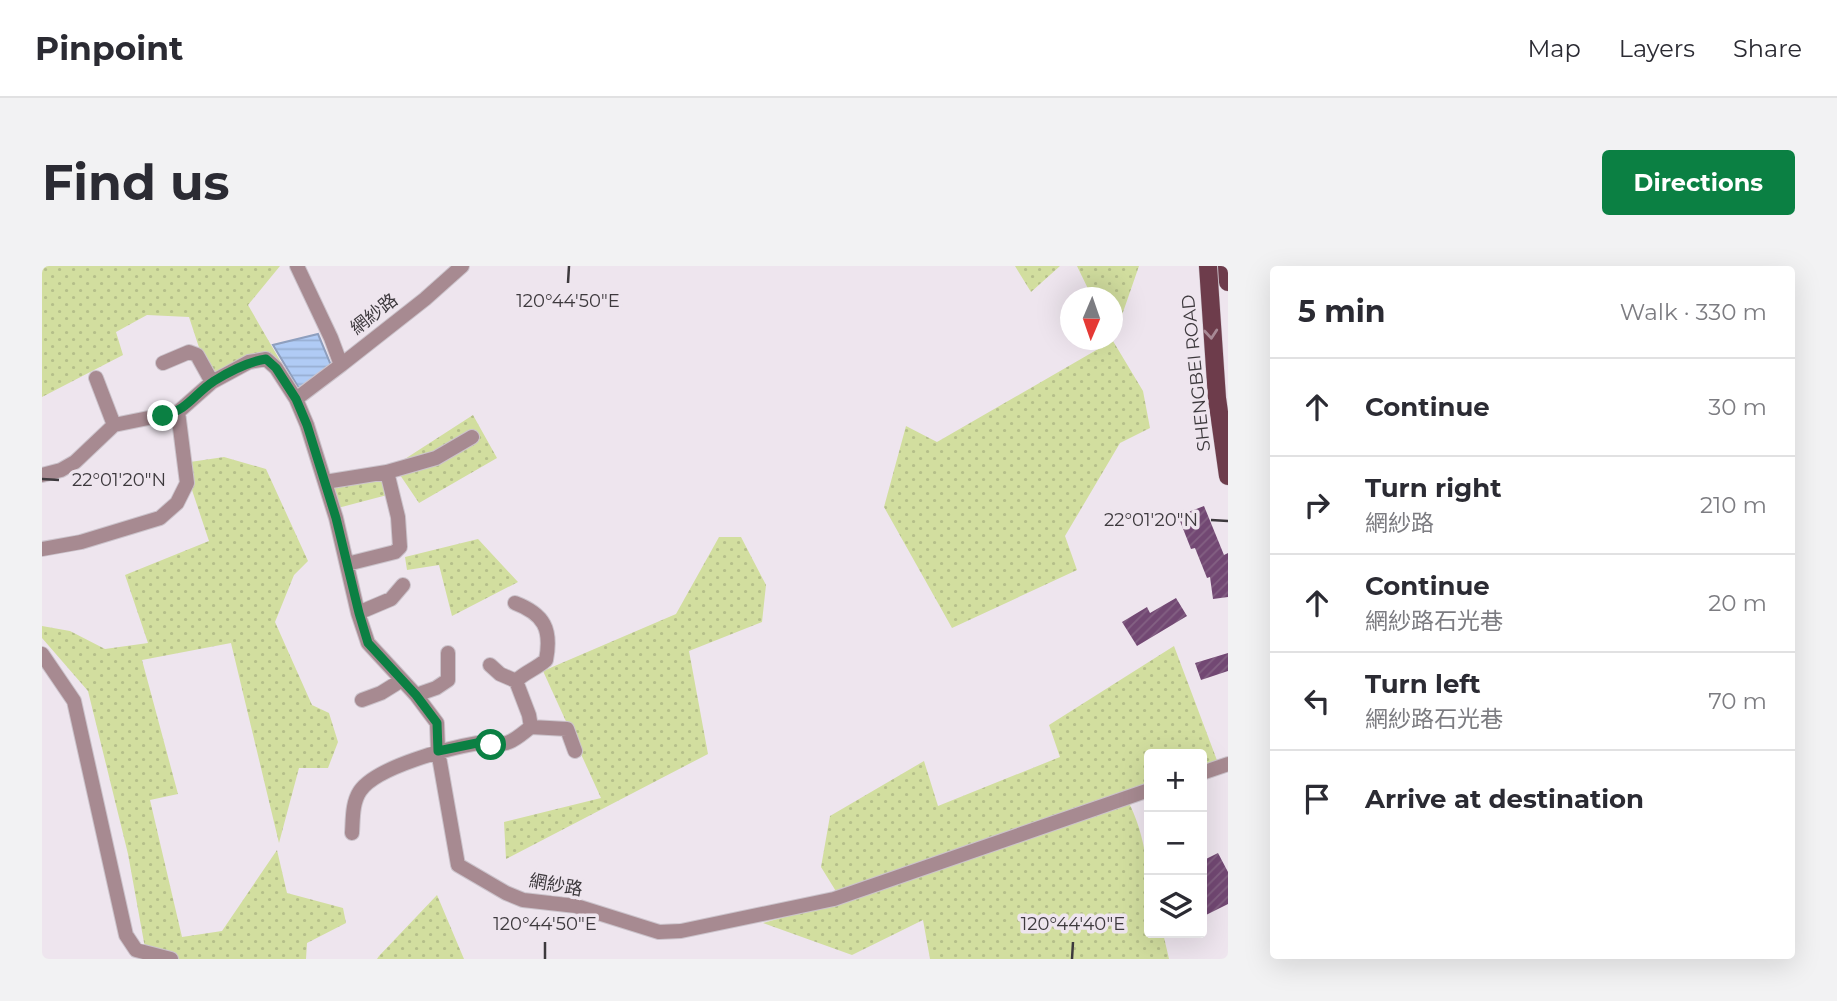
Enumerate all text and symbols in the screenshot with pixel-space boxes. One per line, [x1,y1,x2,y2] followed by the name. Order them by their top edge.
[35,28,183,68] text: Pinpoint
[1527,34,1581,63] text: Map
[1619,34,1695,63] text: Layers
[1733,34,1802,63] text: Share
[1602,150,1795,215] button: Directions
[42,153,230,212] text: Find us
[1060,287,1123,350] north arrow
[346,289,402,339] street label: 網紗路
[516,290,620,312] text: 120°44'50"E
[1177,293,1215,453] street label: SHENGBEI ROAD
[1298,293,1386,330] text: 5 min
[1620,298,1767,326] text: Walk · 330 m
[1203,329,1218,340] one-way arrow
[1298,388,1336,426] icon: ahead
[1365,391,1490,423] text: Continue
[1708,393,1767,421] text: 30 m
[147,400,178,431] route end
[72,469,166,491] text: 22°01'20"N
[1365,472,1501,504] text: Turn right
[1298,486,1336,524] icon: right
[1700,491,1767,519] text: 210 m
[1104,509,1198,531] text: 22°01'20"N
[1365,509,1434,537] text: 網紗路
[1365,570,1490,602] text: Continue
[1298,584,1336,622] icon: ahead
[1708,589,1767,617] text: 20 m
[1365,607,1503,635] text: 網紗路石光巷
[1365,668,1481,700] text: Turn left
[1298,682,1336,720] icon: left
[1708,687,1767,715] text: 70 m
[1365,705,1503,733] text: 網紗路石光巷
[475,729,506,760] route start
[1144,749,1207,938] map controls
[1144,749,1207,812] button: +
[1298,780,1336,818] icon: arrive
[1365,783,1644,815] text: Arrive at destination
[1144,812,1207,875] button: −
[528,869,584,901] street label: 網紗路
[1144,875,1207,938] button: layers
[493,913,597,935] text: 120°44'50"E
[1021,913,1125,935] text: 120°44'40"E

